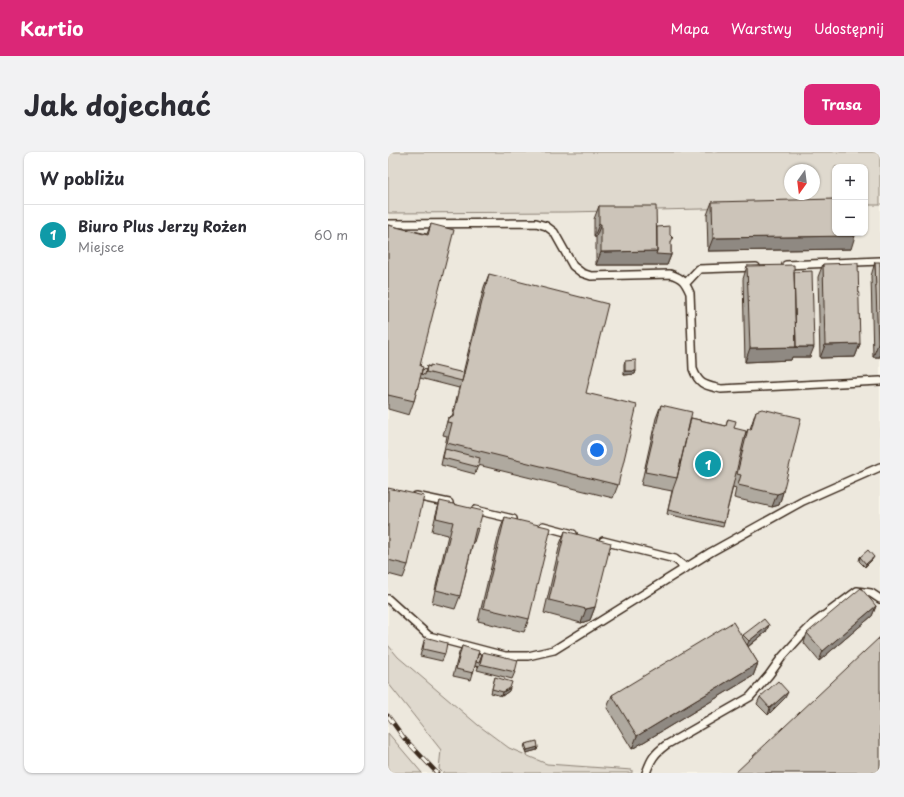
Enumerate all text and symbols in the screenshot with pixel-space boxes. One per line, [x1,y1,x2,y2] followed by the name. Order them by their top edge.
[20,14,83,42] text: Kartio
[671,18,709,39] text: Mapa
[731,18,792,39] text: Warstwy
[814,18,884,39] text: Udostępnij
[24,83,211,126] text: Jak dojechać
[804,84,880,125] button: Trasa
[784,164,820,200] north arrow
[832,164,868,236] map controls
[832,164,868,200] button: +
[40,165,125,191] text: W pobliżu
[832,200,868,236] button: −
[78,214,247,237] text: Biuro Plus Jerzy Rożen
[50,225,56,244] text: 1
[314,225,348,244] text: 60 m
[78,237,124,256] text: Miejsce
[587,440,607,460] your location
[695,449,721,479] pin: 1

